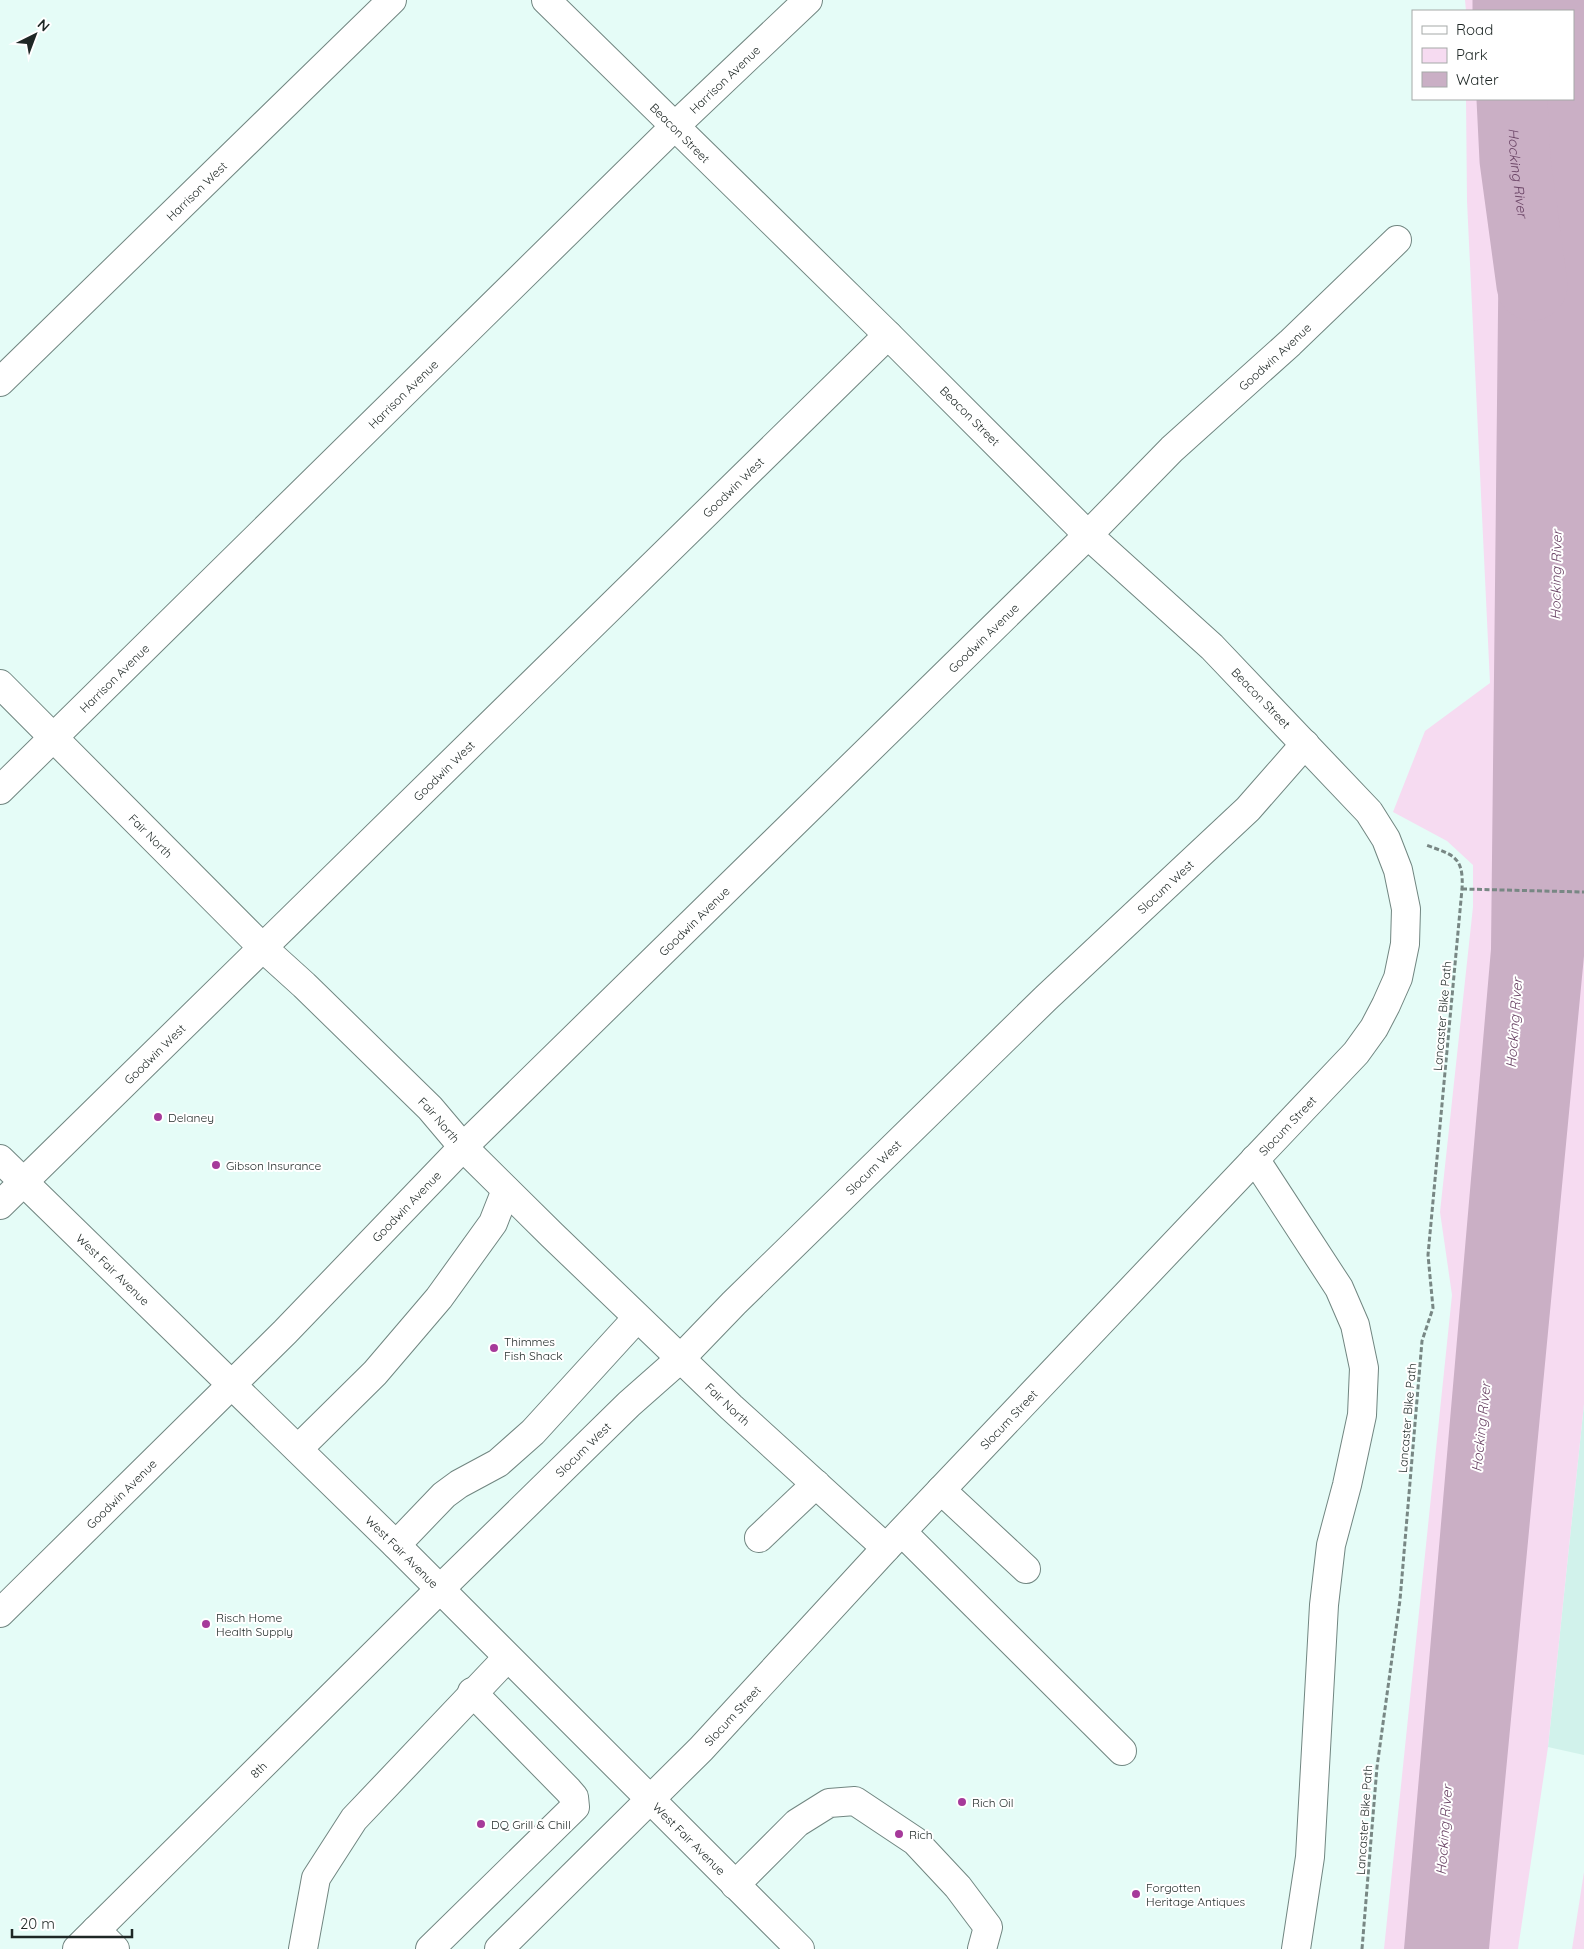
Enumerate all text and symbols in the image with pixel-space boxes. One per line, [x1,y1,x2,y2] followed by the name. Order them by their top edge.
[10,10,60,60] north arrow
[1412,10,1574,100] legend
[34,15,54,35] text: N
[1456,20,1493,39] text: Road
[686,42,763,116] street label: Harrison Avenue
[1456,45,1488,64] text: Park
[1456,70,1499,89] text: Water
[647,100,713,166] street label: Beacon Street
[1504,127,1532,220] water label: Hocking River
[163,158,230,224] street label: Harrison West
[1235,319,1314,393] street label: Goodwin Avenue
[365,356,441,431] street label: Harrison Avenue
[937,383,1003,449] street label: Beacon Street
[699,454,767,520] street label: Goodwin West
[1546,528,1566,620] water label: Hocking River
[945,600,1022,676] street label: Goodwin Avenue
[76,640,152,715] street label: Harrison Avenue
[1228,665,1294,731] street label: Beacon Street
[410,737,477,804] street label: Goodwin West
[126,811,176,861] street label: Fair North
[1134,857,1196,917] street label: Slocum West
[655,883,732,959] street label: Goodwin Avenue
[1430,960,1454,1072] street label: Lancaster Bike Path
[1502,976,1526,1068] water label: Hocking River
[121,1021,188,1087] street label: Goodwin West
[1255,1093,1319,1159] street label: Slocum Street
[416,1094,463,1146] street label: Fair North
[168,1110,214,1125] place label: Delaney
[152,1111,164,1123] marker: Delaney
[842,1137,904,1198] street label: Slocum West
[226,1158,322,1173] place label: Gibson Insurance
[210,1159,222,1171] marker: Gibson Insurance
[369,1167,444,1245] street label: Goodwin Avenue
[73,1230,153,1309] street label: West Fair Avenue
[504,1334,563,1363] place label: Thimmes Fish Shack
[488,1342,500,1354] marker: Thimmes Fish Shack
[1395,1362,1419,1474] street label: Lancaster Bike Path
[702,1379,753,1428] street label: Fair North
[1467,1380,1495,1473] water label: Hocking River
[976,1386,1040,1452] street label: Slocum Street
[552,1419,614,1480] street label: Slocum West
[83,1455,160,1532] street label: Goodwin Avenue
[363,1512,442,1591] street label: West Fair Avenue
[216,1610,293,1639] place label: Risch Home Health Supply
[200,1618,212,1630] marker: Risch Home Health Supply
[700,1682,763,1749] street label: Slocum Street
[247,1758,270,1781] street label: 8th
[1353,1764,1375,1876] street label: Lancaster Bike Path
[1432,1783,1456,1875] water label: Hocking River
[972,1795,1013,1810] place label: Rich Oil
[956,1796,968,1808] marker: Rich Oil
[650,1799,729,1878] street label: West Fair Avenue
[491,1817,571,1832] place label: DQ Grill & Chill
[475,1818,487,1830] marker: DQ Grill & Chill
[909,1827,933,1842] place label: Rich
[893,1828,905,1840] marker: Rich
[1146,1880,1245,1909] place label: Forgotten Heritage Antiques
[1130,1888,1142,1900] marker: Forgotten Heritage Antiques
[12,1906,132,1938] scale bar
[20,1914,55,1933] text: 20 m

